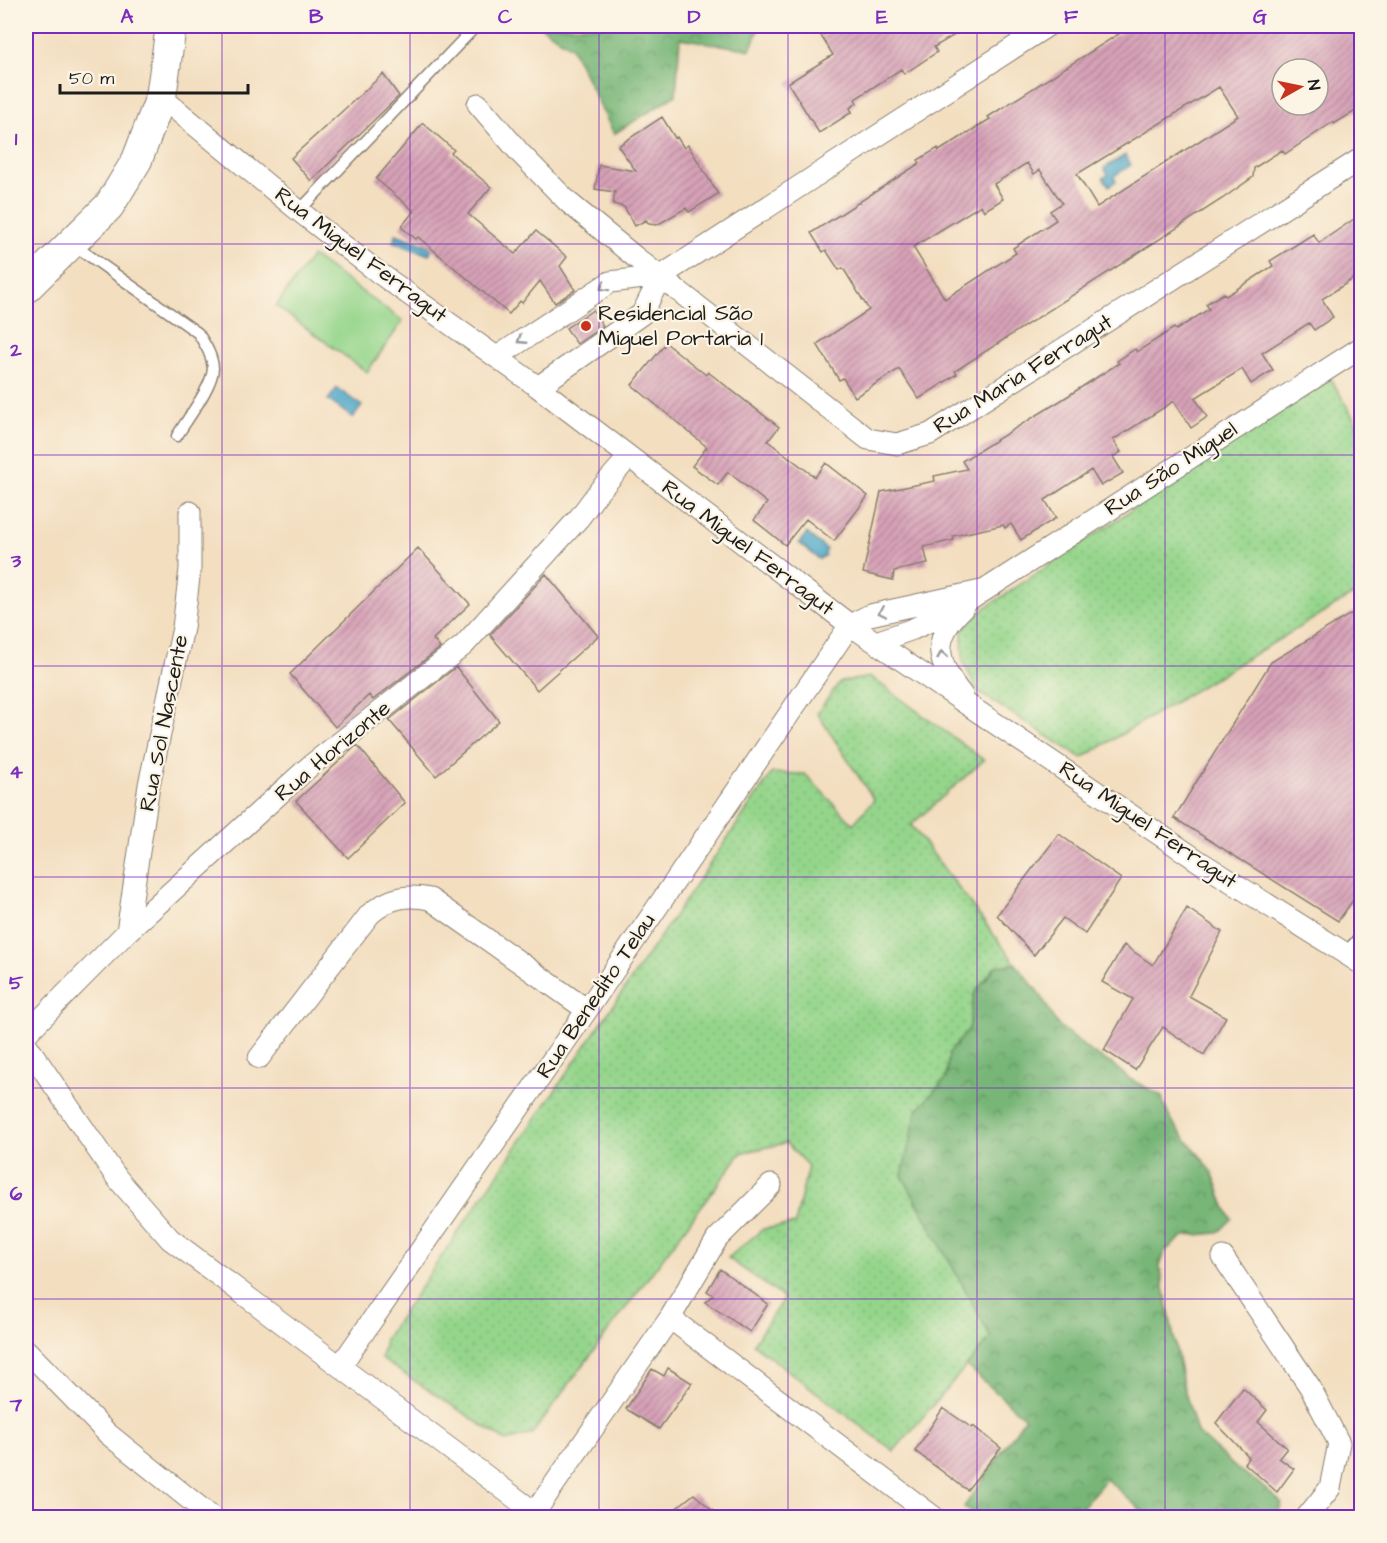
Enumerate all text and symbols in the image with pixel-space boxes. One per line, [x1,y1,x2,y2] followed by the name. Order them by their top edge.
[121,3,134,31] text: A
[309,3,324,31] text: B
[498,3,513,31] text: C
[688,3,701,31] text: D
[876,3,888,31] text: E
[1064,3,1079,31] text: F
[1253,3,1267,31] text: G
[60,57,248,95] scale bar
[1270,57,1330,117] north arrow
[69,66,114,91] text: 50 m
[1302,78,1325,91] text: N
[15,125,18,153] text: 1
[268,180,454,331] street label: Rua Miguel Ferragut
[600,280,610,291] one-way arrow
[598,298,763,355] place label: Residencial São Miguel Portaria 1
[928,306,1119,443] street label: Rua Maria Ferragut
[579,319,593,333] marker: Residencial São Miguel Portaria 1
[517,333,527,345] one-way arrow
[9,336,22,364] text: 2
[1098,414,1244,524] street label: Rua São Miguel
[655,473,841,624] street label: Rua Miguel Ferragut
[10,547,22,575] text: 3
[878,605,888,618] one-way arrow
[132,632,196,814] street label: Rua Sol Nascente
[936,650,949,660] one-way arrow
[268,693,398,809] street label: Rua Horizonte
[1052,754,1243,897] street label: Rua Miguel Ferragut
[9,758,23,786] text: 4
[529,907,663,1085] street label: Rua Benedito Telau
[9,969,24,997] text: 5
[10,1180,23,1208] text: 6
[9,1391,23,1419] text: 7

